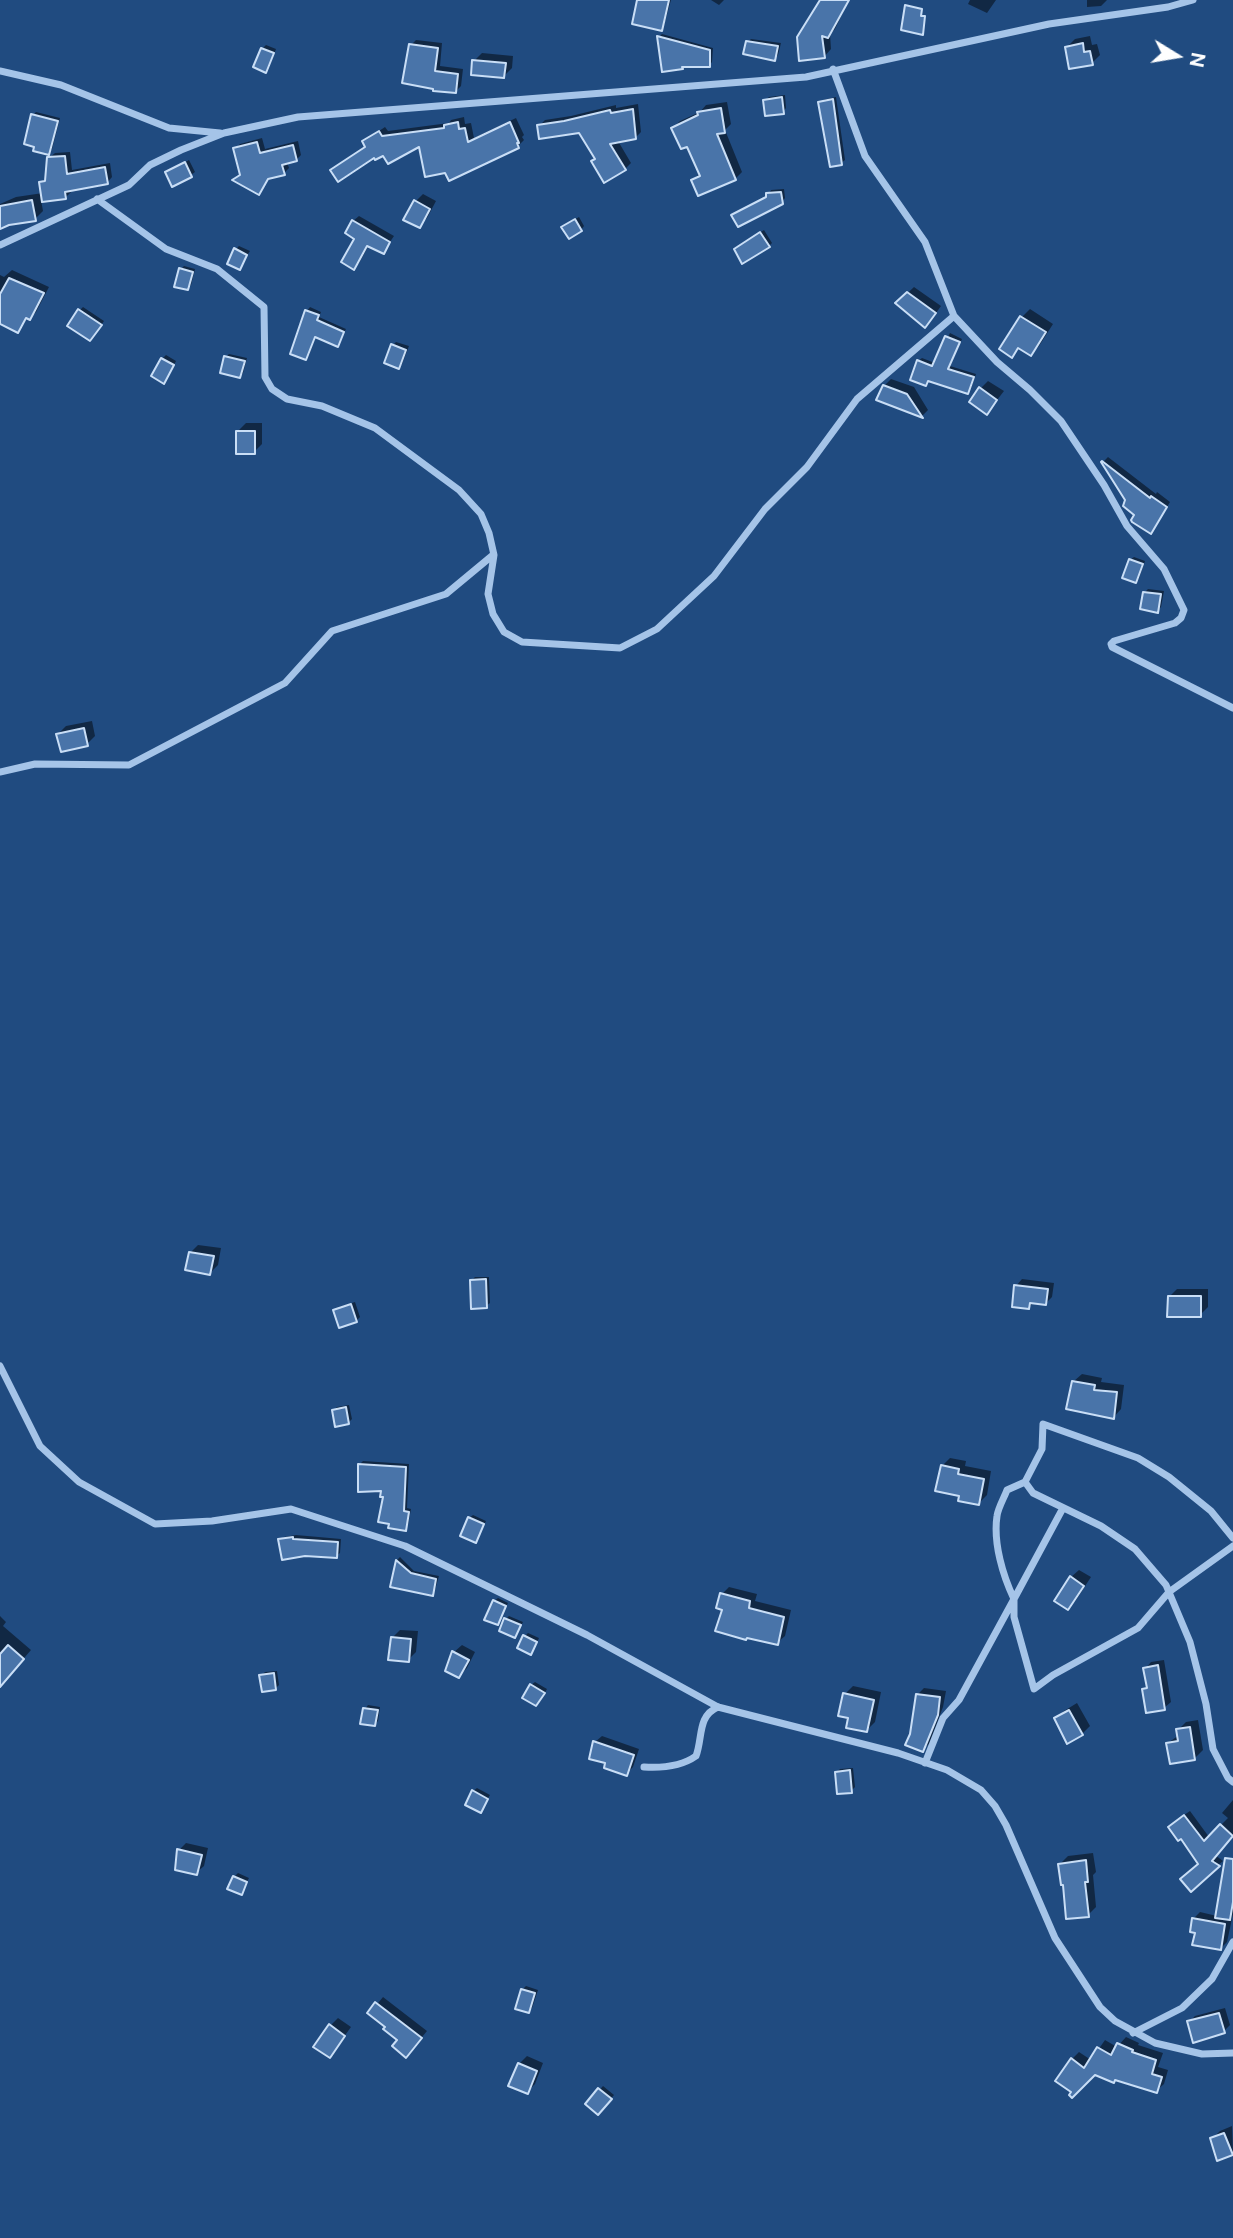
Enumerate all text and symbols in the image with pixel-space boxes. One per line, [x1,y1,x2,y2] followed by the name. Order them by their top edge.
[1142,21,1212,91] north arrow
[1185,51,1210,69] text: N

